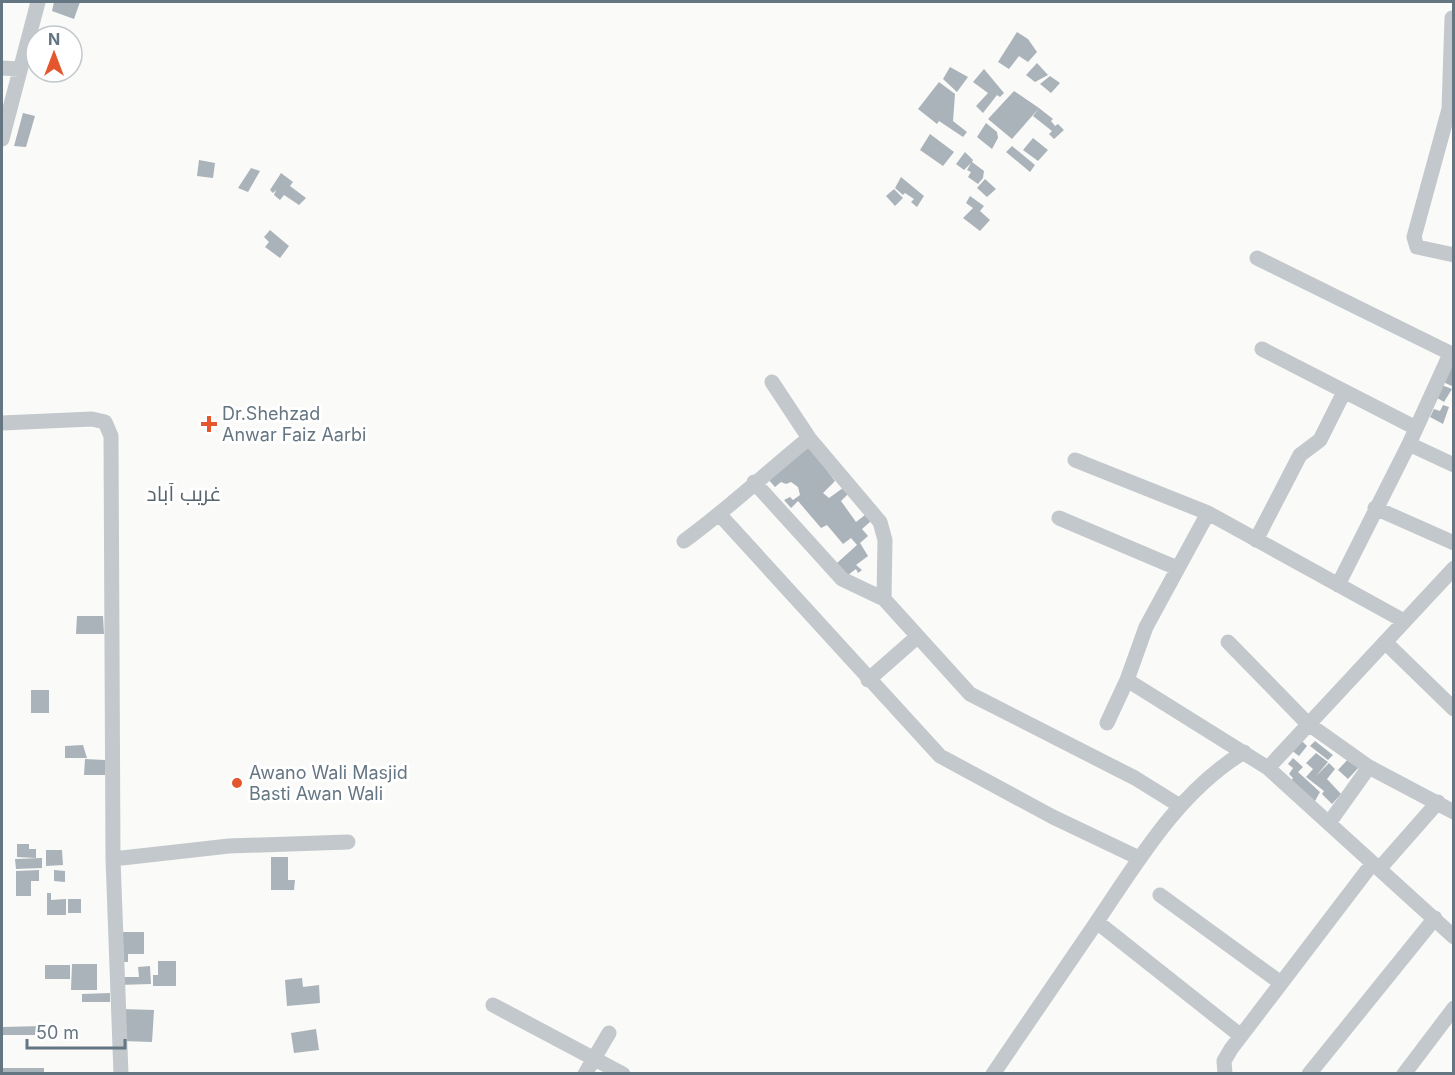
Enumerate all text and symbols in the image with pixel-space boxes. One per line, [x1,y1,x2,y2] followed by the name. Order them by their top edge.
[24,24,84,84] north arrow
[48,29,60,49] text: N
[222,403,366,445] place label: Dr.Shehzad Anwar Faiz Aarbi
[200,415,218,433] marker: Dr.Shehzad Anwar Faiz Aarbi
[147,481,222,506] district label: غریب آباد
[249,762,408,804] place label: Awano Wali Masjid Basti Awan Wali
[230,776,244,790] marker: Awano Wali Masjid Basti Awan Wali
[27,1012,124,1050] scale bar
[36,1022,79,1043] text: 50 m

